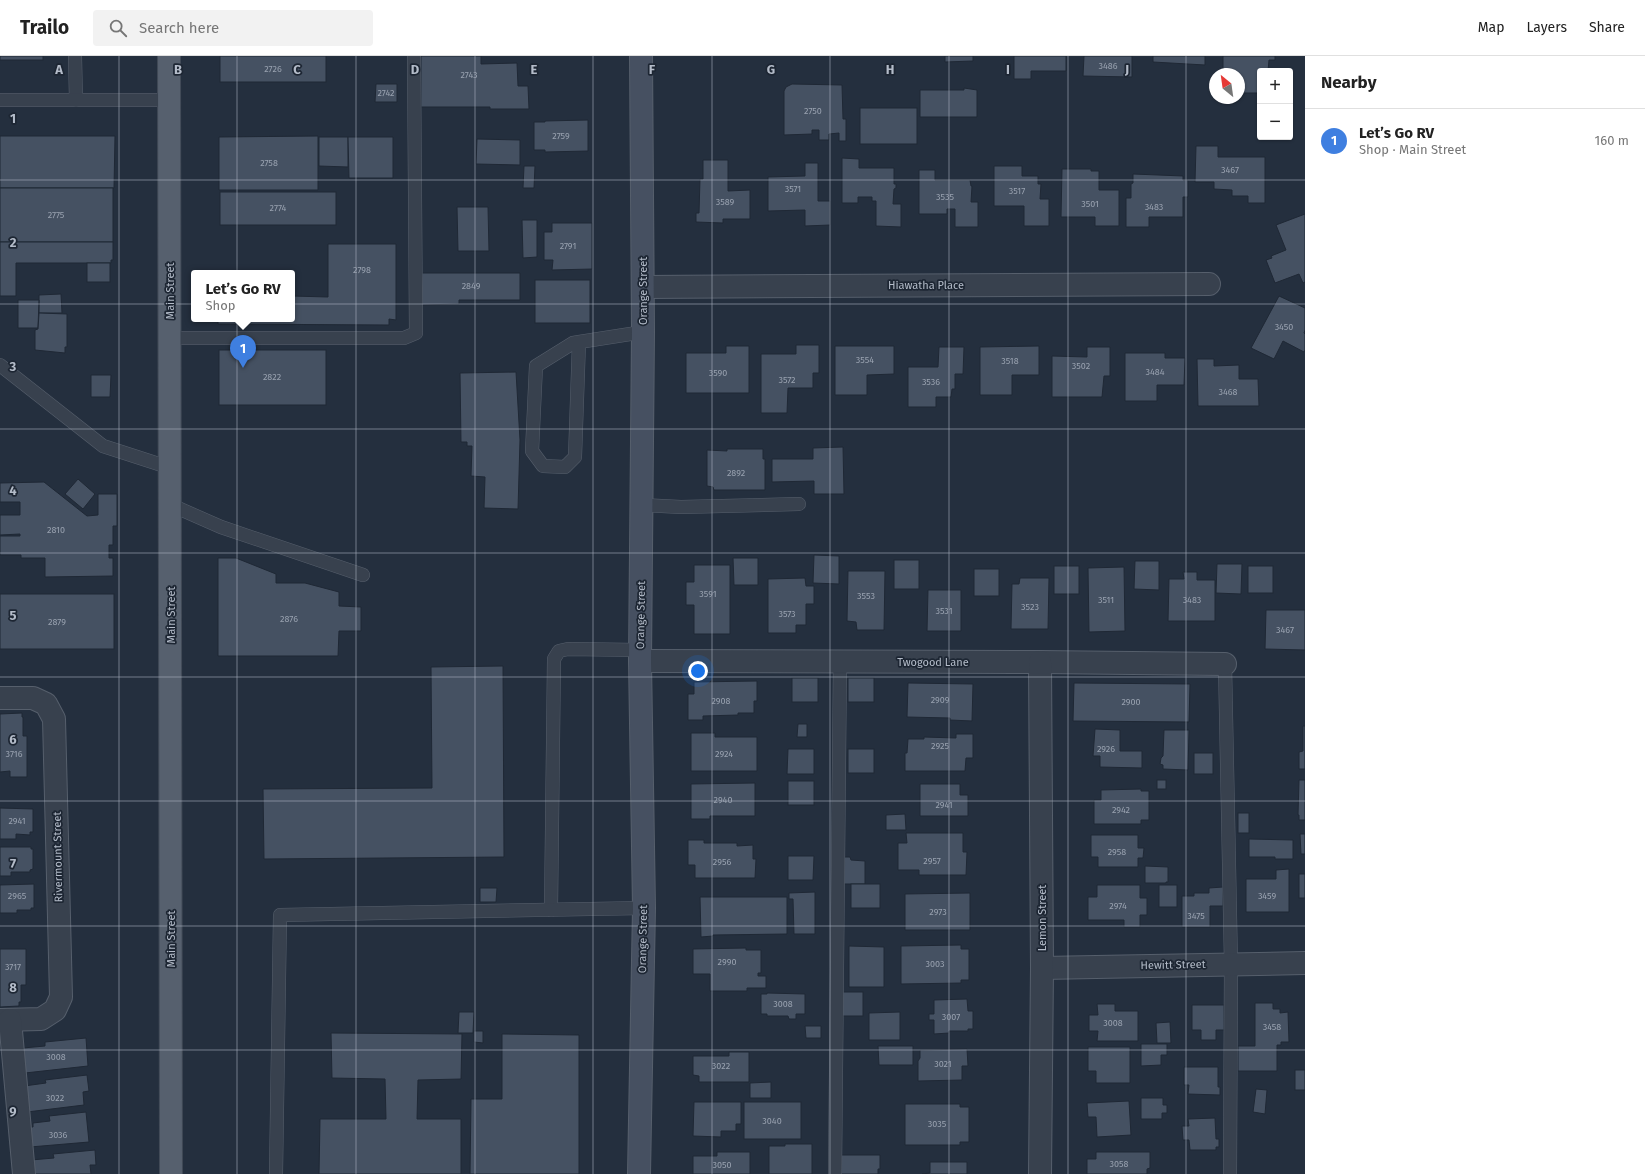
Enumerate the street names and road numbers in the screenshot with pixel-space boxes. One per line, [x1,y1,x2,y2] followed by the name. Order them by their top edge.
[637,257,650,325] street label: Orange Street
[164,263,177,319] street label: Main Street
[888,279,964,292] street label: Hiawatha Place
[634,581,648,649] street label: Orange Street
[165,587,178,643] street label: Main Street
[897,656,969,669] street label: Twogood Lane
[51,811,65,903] street label: Rivermount Street
[1036,885,1049,951] street label: Lemon Street
[636,905,650,973] street label: Orange Street
[165,911,178,967] street label: Main Street
[1140,958,1206,972] street label: Hewitt Street

